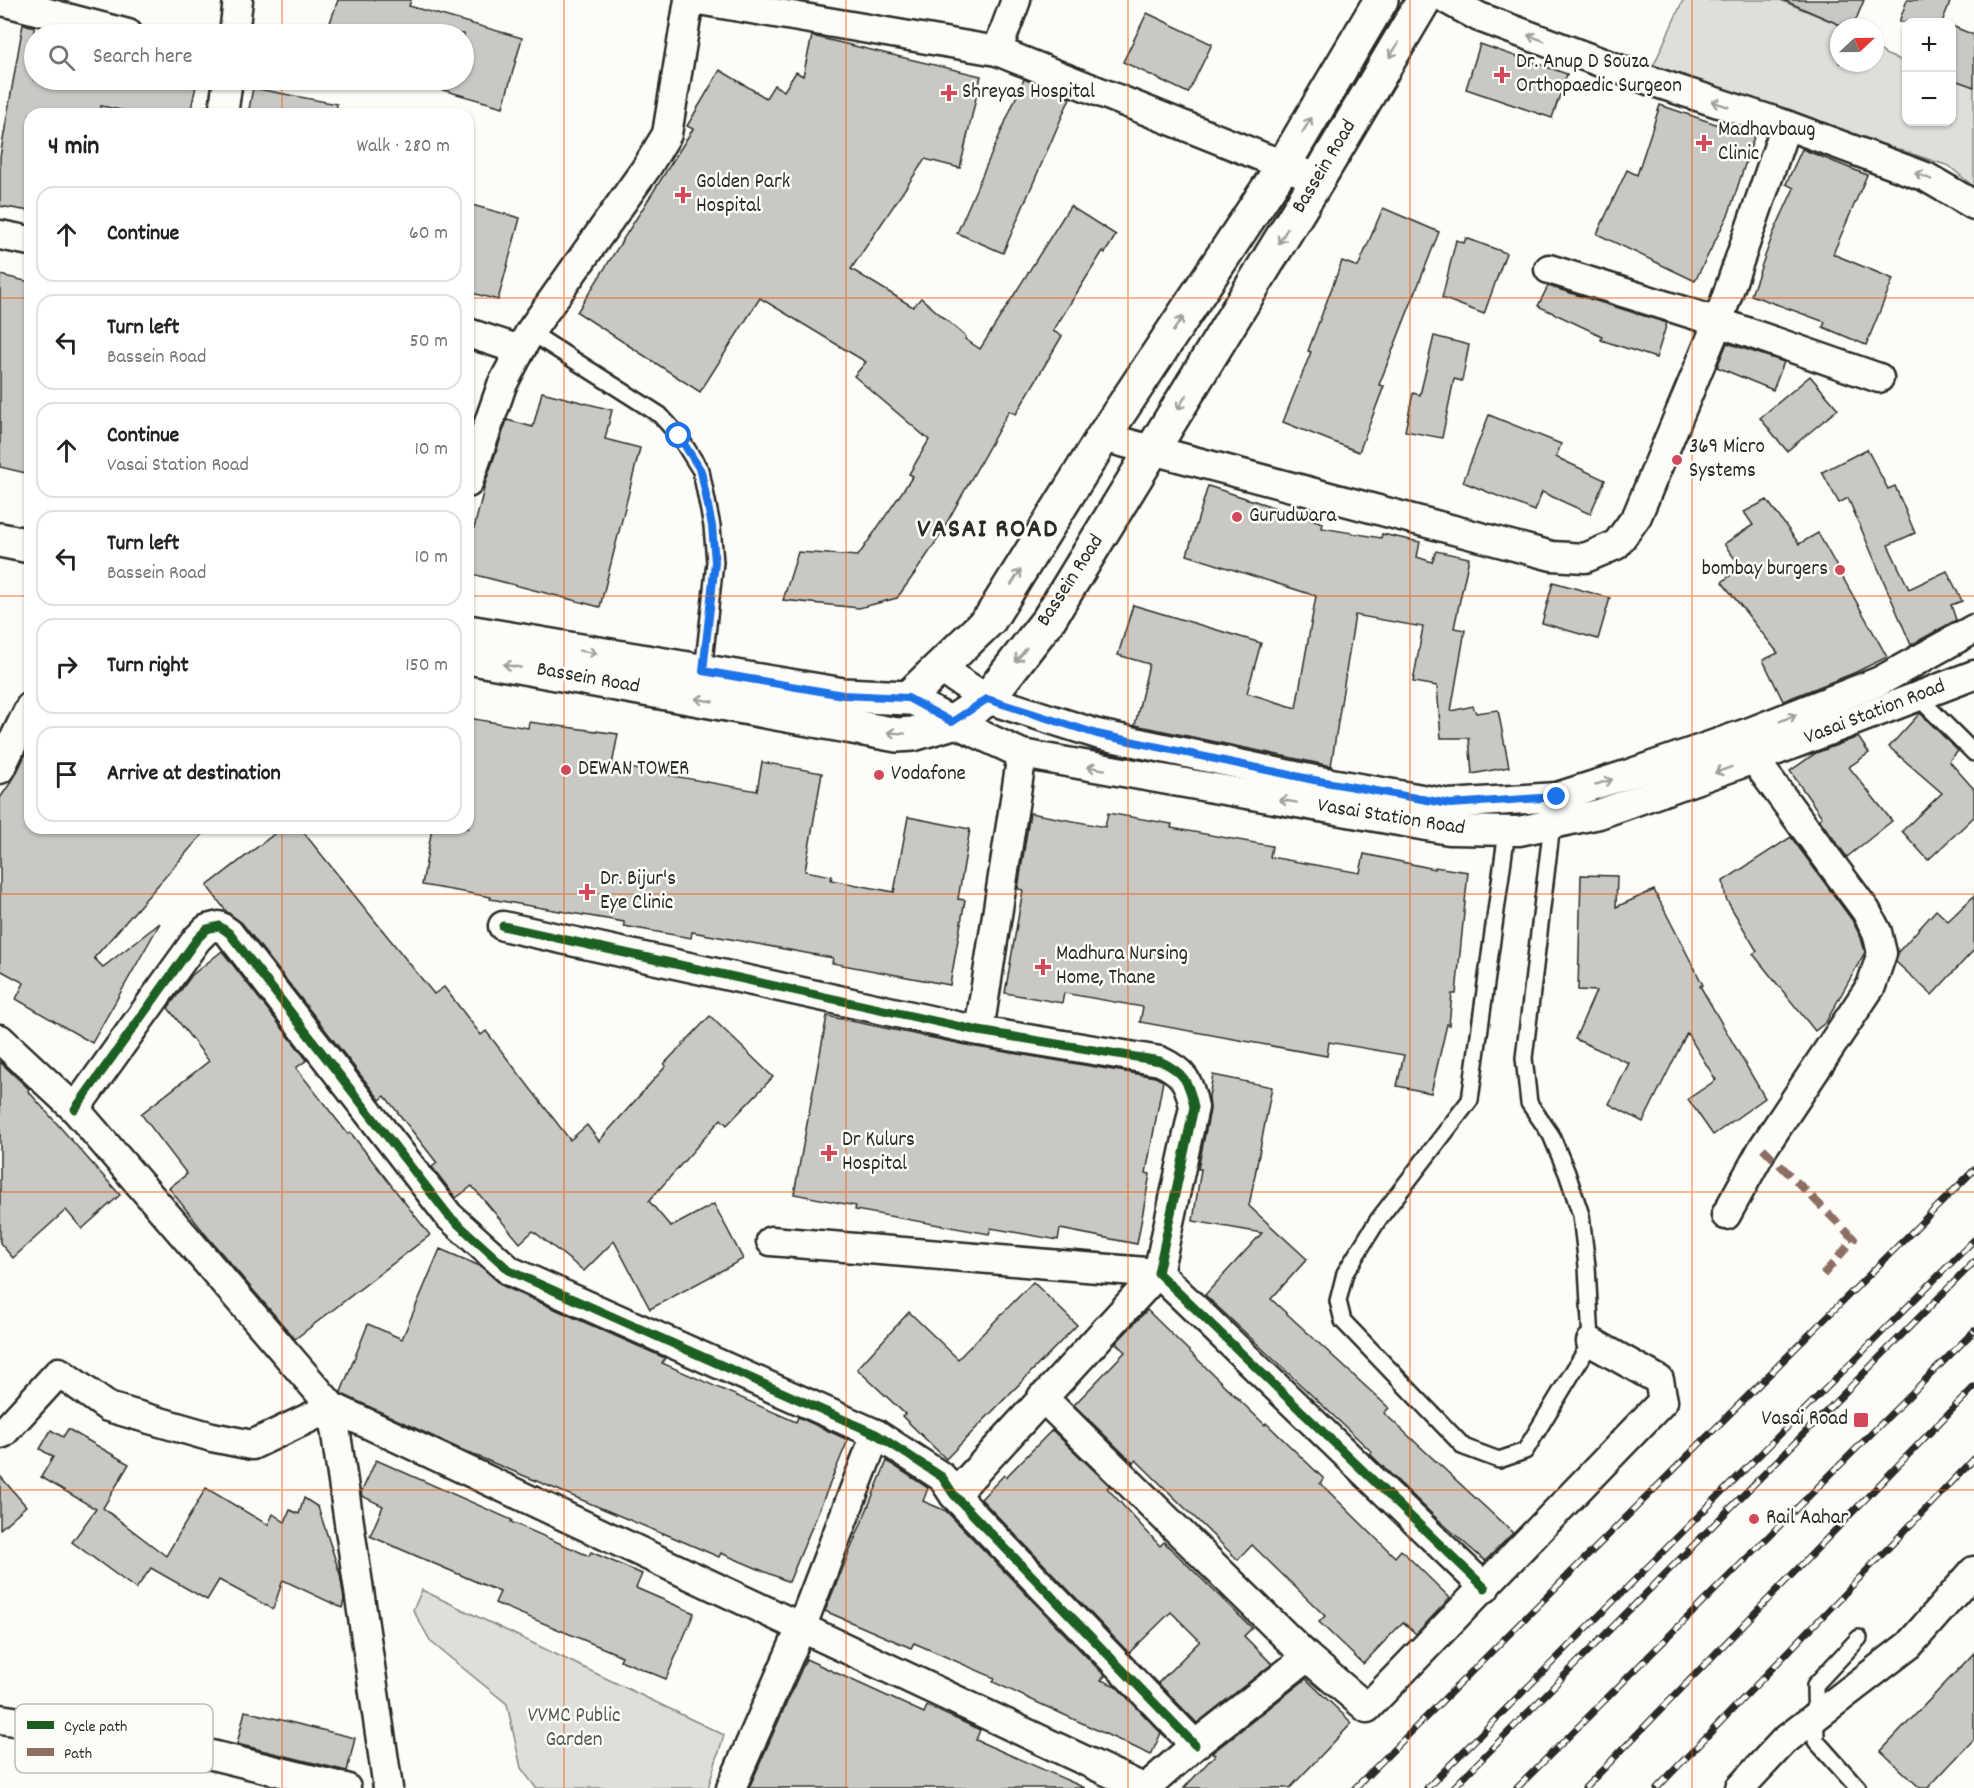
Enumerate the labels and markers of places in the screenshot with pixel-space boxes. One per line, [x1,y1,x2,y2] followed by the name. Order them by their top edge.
[1516,48,1682,102] place label: Dr. Anup D Souza Orthopaedic Surgeon
[1493,66,1511,84] marker: Dr. Anup D Souza Orthopaedic Surgeon
[962,78,1095,108] place label: Shreyas Hospital
[940,84,958,102] marker: Shreyas Hospital
[1718,116,1815,170] place label: Madhavbaug Clinic
[1695,134,1713,152] marker: Madhavbaug Clinic
[696,168,790,222] place label: Golden Park Hospital
[674,186,692,204] marker: Golden Park Hospital
[1689,433,1765,487] place label: 369 Micro Systems
[1670,453,1684,467] marker: 369 Micro Systems
[1249,502,1338,532] place label: Gurudwara
[1230,510,1244,524] marker: Gurudwara
[1702,555,1828,585] place label: bombay burgers
[1833,563,1847,577] marker: bombay burgers
[578,755,689,785] place label: DEWAN TOWER
[891,760,966,790] place label: Vodafone
[559,763,573,777] marker: DEWAN TOWER
[872,768,886,782] marker: Vodafone
[600,865,676,919] place label: Dr. Bijur's Eye Clinic
[578,883,596,901] marker: Dr. Bijur's Eye Clinic
[1056,940,1188,994] place label: Madhura Nursing Home, Thane
[1034,958,1052,976] marker: Madhura Nursing Home, Thane
[842,1126,915,1180] place label: Dr Kulurs Hospital
[820,1144,838,1162] marker: Dr Kulurs Hospital
[1761,1405,1848,1435] place label: Vasai Road
[1852,1411,1870,1429] marker: Vasai Road
[1766,1504,1849,1534] place label: Rail Aahar
[1747,1512,1761,1526] marker: Rail Aahar

